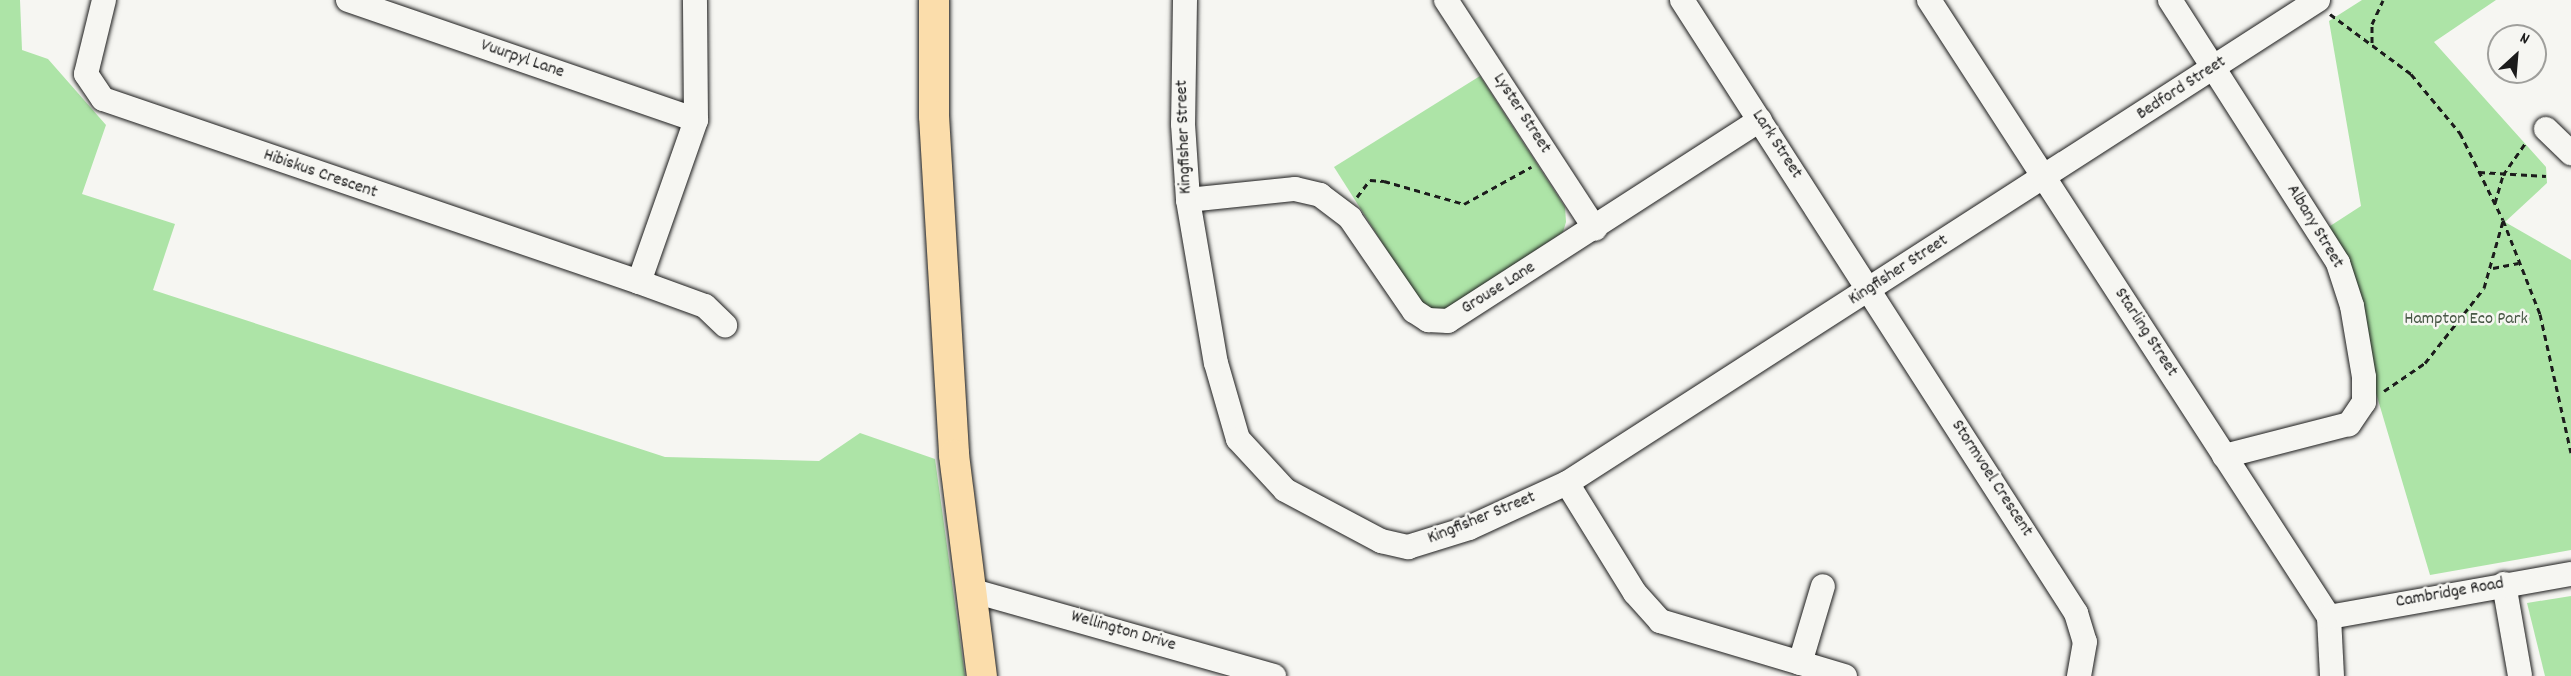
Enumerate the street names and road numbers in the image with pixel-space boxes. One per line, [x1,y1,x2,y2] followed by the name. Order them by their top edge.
[477,36,567,84] street label: Vuurpyl Lane
[2133,52,2231,126] street label: Bedford Street
[1487,70,1555,158] street label: Lyster Street
[1172,79,1198,195] street label: Kingfisher Street
[1746,107,1806,183] street label: Lark Street
[260,145,380,205] street label: Hibiskus Crescent
[2281,181,2347,273] street label: Albany Street
[1845,231,1953,311] street label: Kingfisher Street
[1458,258,1540,320] street label: Grouse Lane
[2108,285,2182,381] street label: Starling Street
[1945,417,2037,541] street label: Stormvoel Crescent
[1425,488,1539,550] street label: Kingfisher Street
[2394,574,2506,614] street label: Cambridge Road
[1068,607,1178,657] street label: Wellington Drive

